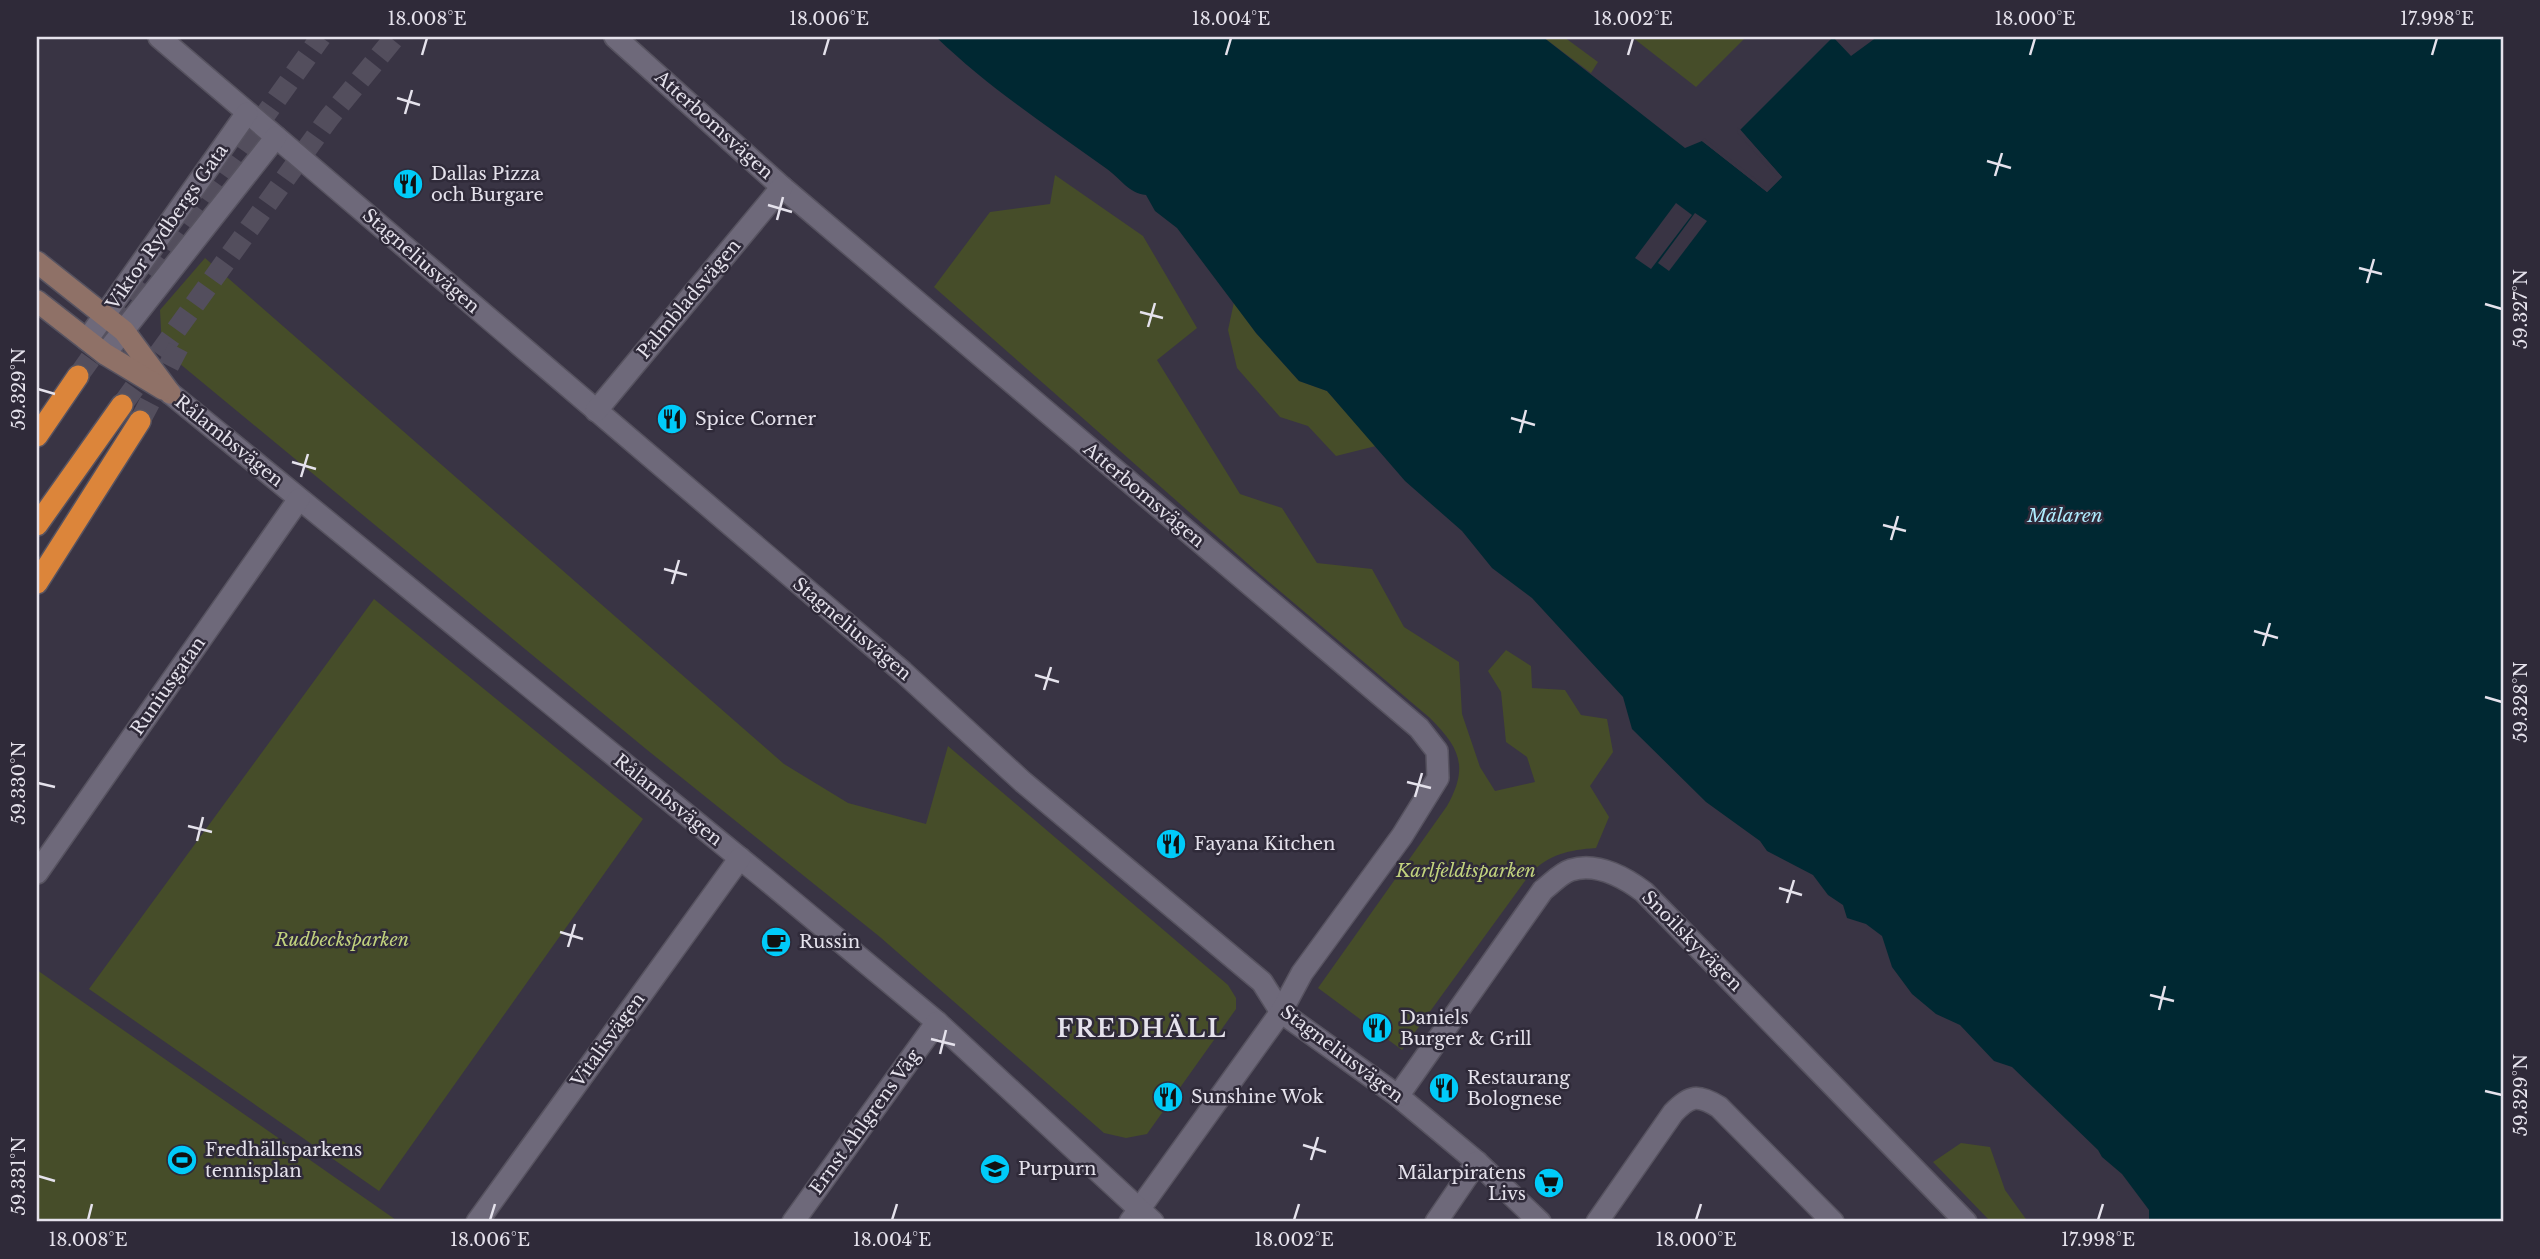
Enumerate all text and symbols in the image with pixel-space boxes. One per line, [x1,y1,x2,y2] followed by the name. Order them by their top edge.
[387,8,467,30] text: 18.008°E
[789,8,869,30] text: 18.006°E
[1192,8,1270,30] text: 18.004°E
[1593,8,1673,30] text: 18.002°E
[1994,8,2076,30] text: 18.000°E
[2400,8,2474,30] text: 17.998°E
[650,66,778,184] street label: Atterbomsvägen
[101,140,233,315] street label: Viktor Rydbergs Gata
[431,163,544,206] place label: Dallas Pizza och Burgare
[391,167,425,201] restaurant icon: Dallas Pizza och Burgare
[358,204,484,318] street label: Stagneliusvägen
[633,235,745,363] street label: Palmbladsvägen
[2510,269,2532,349] text: 59.327°N
[8,348,30,430] text: 59.329°N
[170,391,288,491] street label: Rålambsvägen
[655,402,689,436] restaurant icon: Spice Corner
[695,408,817,430] place label: Spice Corner
[1078,437,1209,552] street label: Atterbomsvägen
[2026,504,2103,527] water label: Mälaren
[788,573,916,685] street label: Stagneliusvägen
[126,633,210,739] street label: Runiusgatan
[2510,661,2532,743] text: 59.328°N
[8,741,30,825] text: 59.330°N
[609,750,727,850] street label: Rålambsvägen
[1154,827,1188,861] restaurant icon: Fayana Kitchen
[1194,833,1335,855] place label: Fayana Kitchen
[1395,860,1536,882] park label: Karlfeldtsparken
[1637,886,1747,996] street label: Snoilskyvägen
[759,925,793,959] cafe icon: Russin
[274,929,409,951] park label: Rudbecksparken
[799,931,860,953] place label: Russin
[566,989,650,1092] street label: Vitalisvägen
[1276,1001,1408,1107] street label: Stagneliusvägen
[1400,1007,1532,1050] place label: Daniels Burger & Grill
[1360,1011,1394,1045] restaurant icon: Daniels Burger & Grill
[1057,1014,1227,1043] district label: FREDHÄLL
[805,1045,925,1199] street label: Ernst Ahlgrens Väg
[2510,1054,2532,1136] text: 59.329°N
[1467,1067,1570,1110] place label: Restaurang Bolognese
[1427,1071,1461,1105] restaurant icon: Restaurang Bolognese
[1151,1080,1185,1114] restaurant icon: Sunshine Wok
[1191,1086,1324,1108] place label: Sunshine Wok
[8,1137,30,1215] text: 59.331°N
[205,1139,362,1182] place label: Fredhällsparkens tennisplan
[165,1143,199,1177] sports icon: Fredhällsparkens tennisplan
[978,1152,1012,1186] school or university icon: Purpurn
[1018,1158,1096,1180] place label: Purpurn
[1397,1162,1526,1205] place label: Mälarpiratens Livs
[1532,1166,1566,1200] supermarket icon: Mälarpiratens Livs
[48,1229,128,1251] text: 18.008°E
[450,1229,530,1251] text: 18.006°E
[853,1229,931,1251] text: 18.004°E
[1254,1229,1334,1251] text: 18.002°E
[1655,1229,1737,1251] text: 18.000°E
[2061,1229,2135,1251] text: 17.998°E

